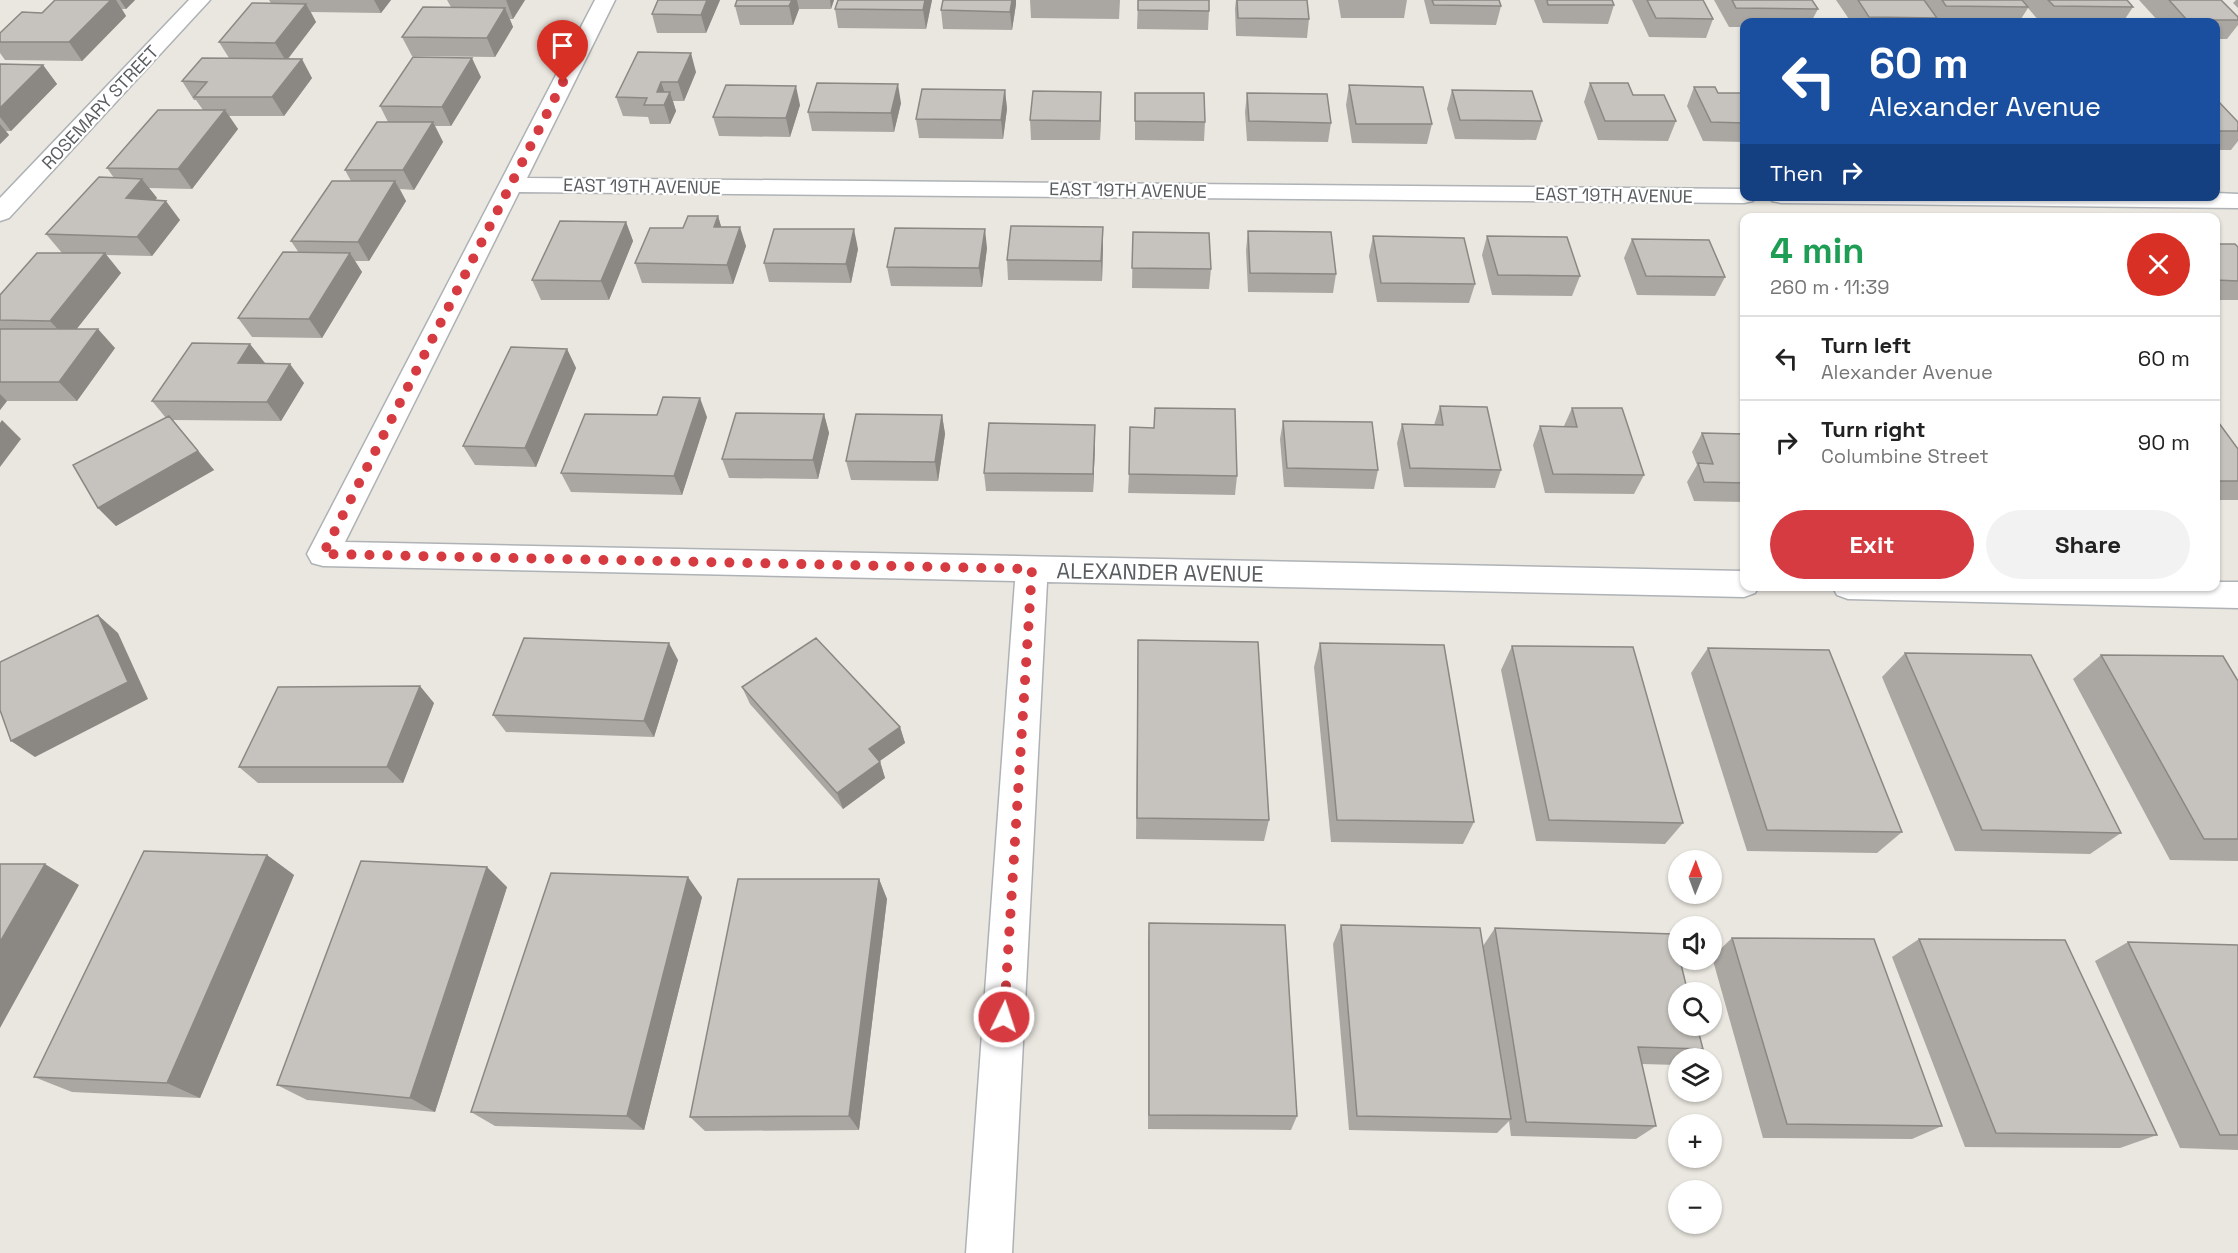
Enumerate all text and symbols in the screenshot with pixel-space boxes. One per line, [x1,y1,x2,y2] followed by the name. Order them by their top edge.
[537,20,588,82] pin
[546,29,579,62] icon: arrive
[1869,37,1969,90] text: 60 m
[37,40,164,174] street label: ROSEMARY STREET
[1770,42,1848,120] icon: left
[1869,89,2101,124] text: Alexander Avenue
[1835,156,1868,189] icon: right
[1770,159,1823,187] text: Then
[563,173,721,199] street label: EAST 19TH AVENUE
[1049,177,1207,203] street label: EAST 19TH AVENUE
[1535,182,1693,208] street label: EAST 19TH AVENUE
[1770,228,1865,274] text: 4 min
[2127,233,2190,296] button: close
[1770,274,1890,300] text: 260 m · 11:39
[1821,331,1911,359] text: Turn left
[1770,342,1803,375] icon: left
[2138,344,2190,372] text: 60 m
[1821,359,1993,385] text: Alexander Avenue
[1821,415,1926,443] text: Turn right
[1770,426,1803,459] icon: right
[2138,428,2190,456] text: 90 m
[1821,443,1989,469] text: Columbine Street
[1770,510,1974,579] button: Exit
[1986,510,2190,579] button: Share
[1056,556,1264,588] street label: ALEXANDER AVENUE
[1668,850,1722,904] north arrow
[1668,850,1722,1234] map controls
[1668,916,1722,970] button: sound
[1668,982,1722,1036] button: search
[972,985,1036,1049] position arrow
[1668,1048,1722,1102] button: layers
[1668,1114,1722,1168] button: +
[1668,1180,1722,1234] button: −

